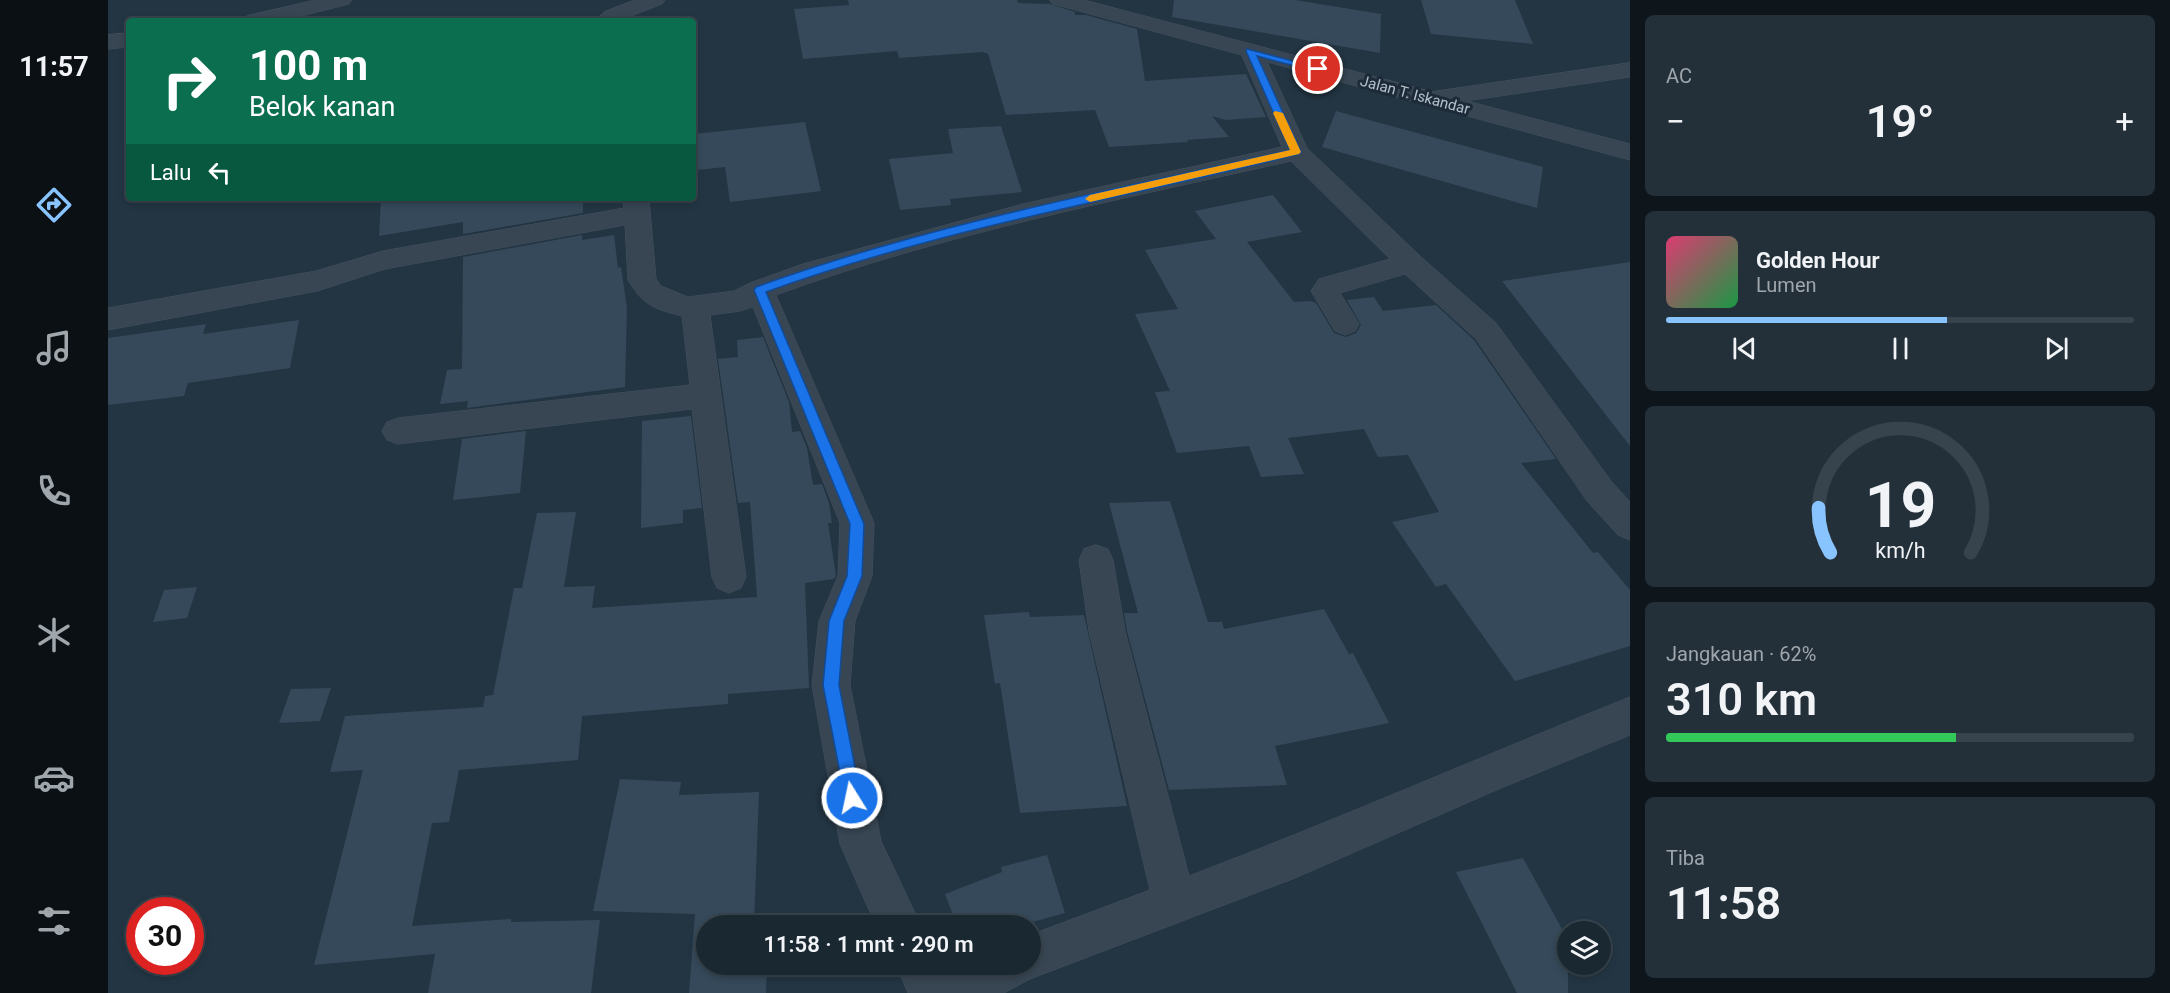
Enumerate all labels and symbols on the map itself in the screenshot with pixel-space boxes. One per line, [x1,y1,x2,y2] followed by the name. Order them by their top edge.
[1292,43,1343,94] pin
[1358,72,1472,118] street label: Jalan T. Iskandar
[820,766,884,830] position arrow
[126,897,204,975] speed limit sign: 30

